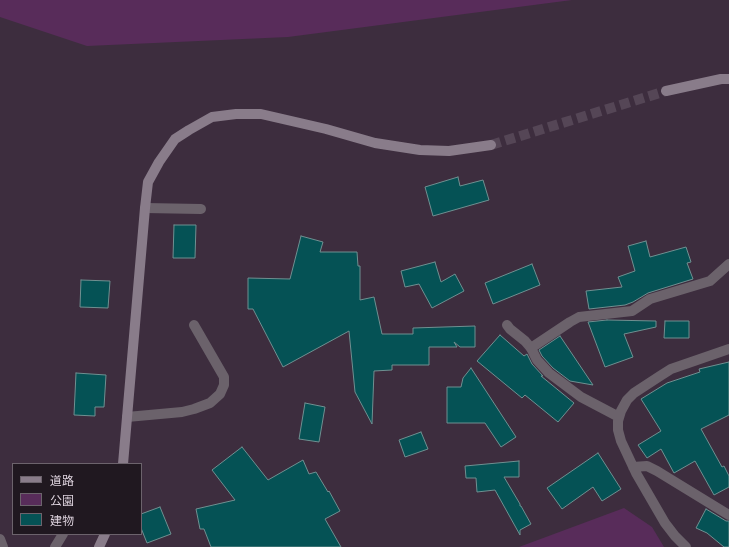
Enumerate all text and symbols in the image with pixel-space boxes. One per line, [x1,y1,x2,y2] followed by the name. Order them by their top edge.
[12,463,142,535] legend
[50,473,74,488] text: 道路
[50,493,74,508] text: 公園
[50,513,74,528] text: 建物

